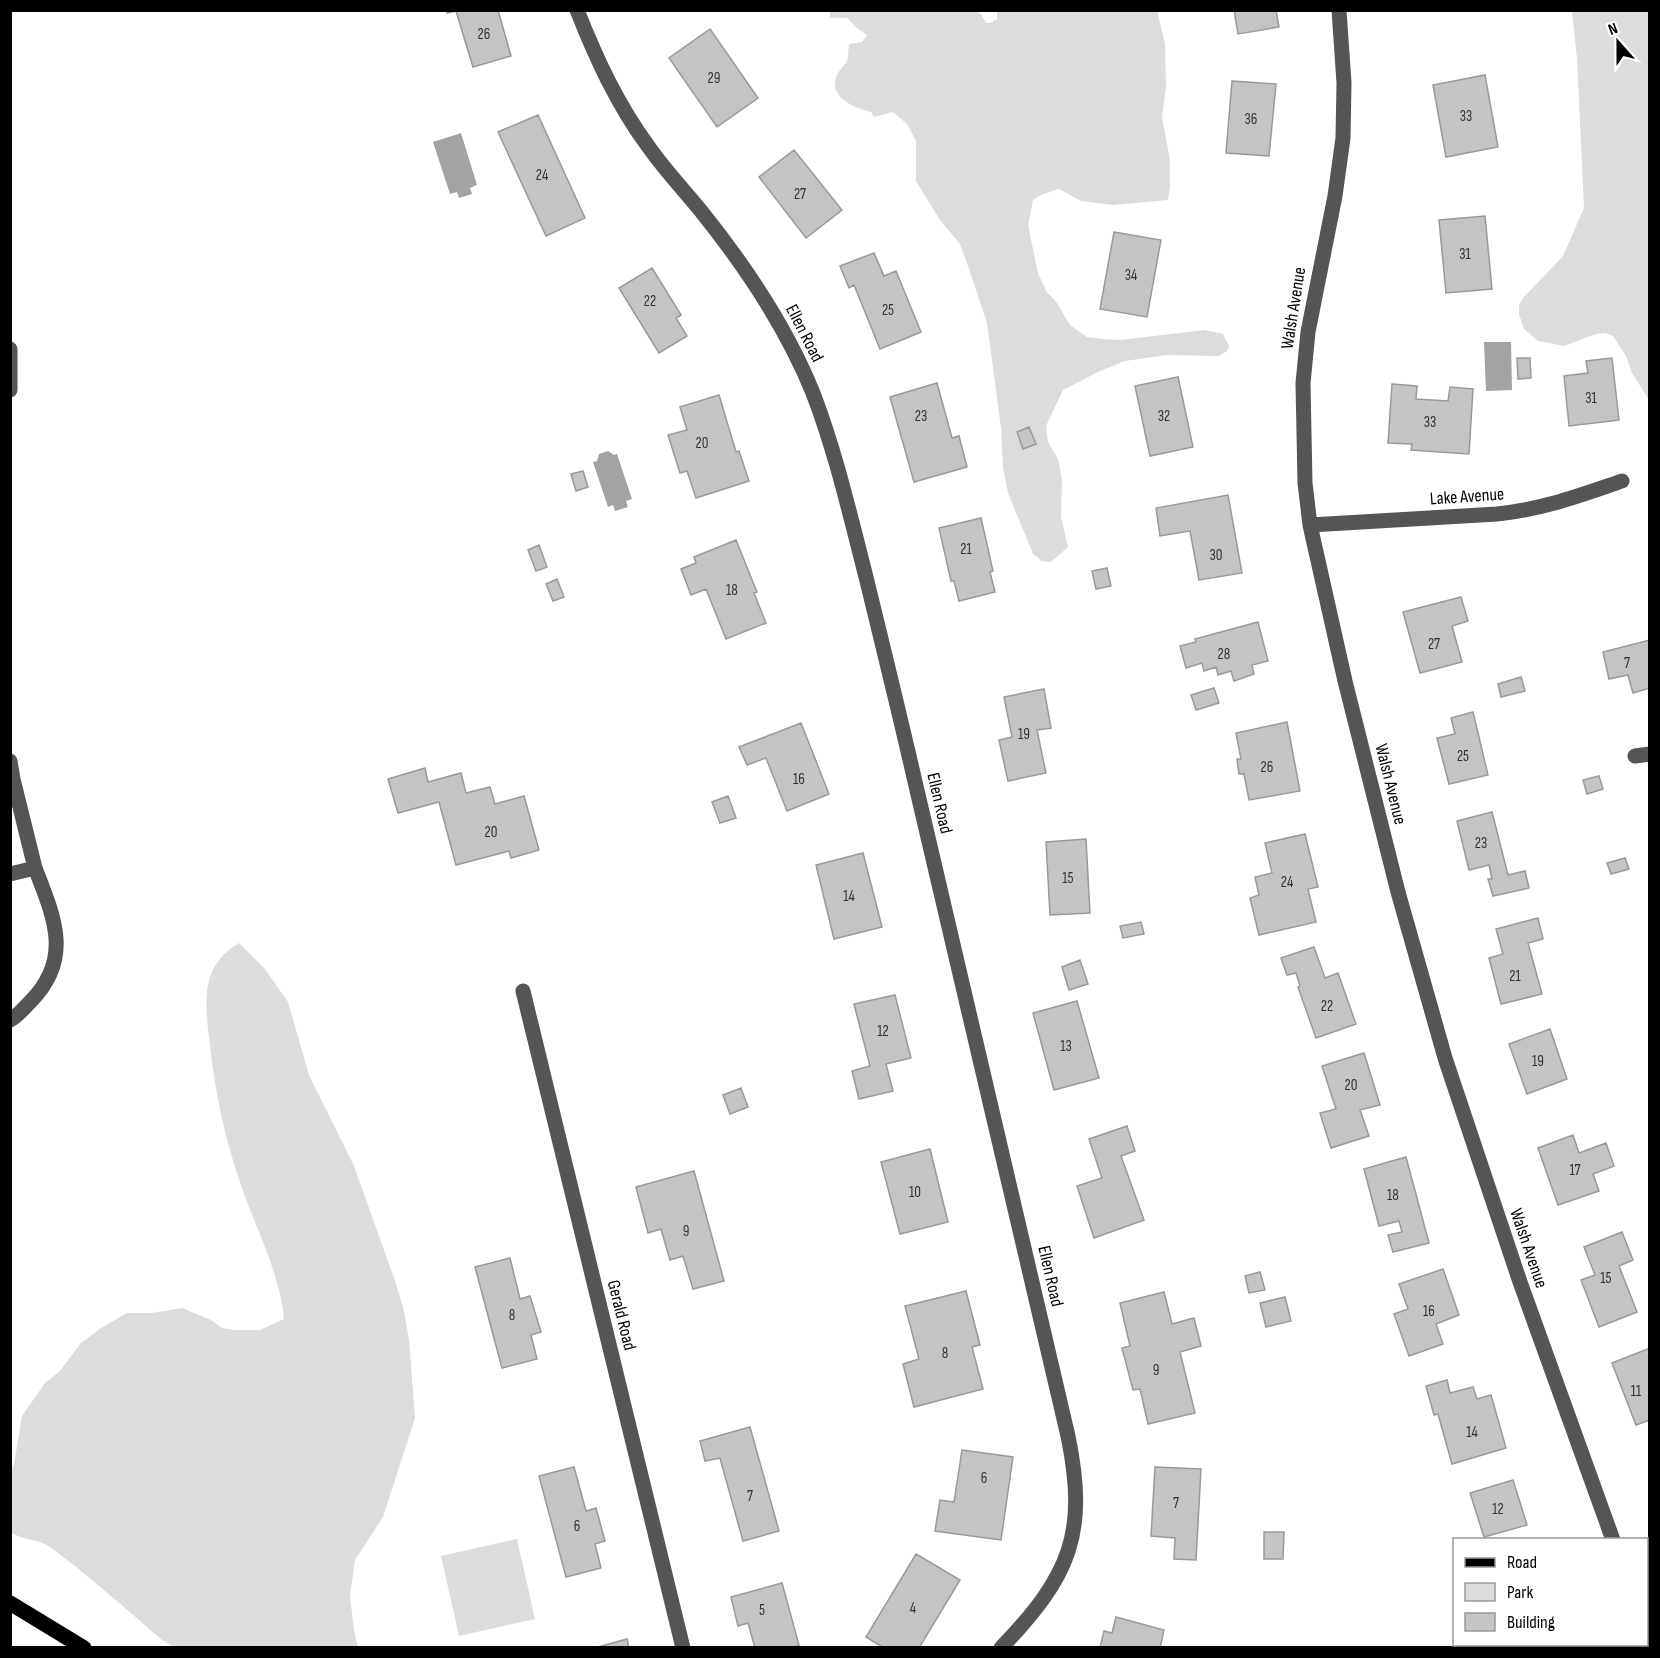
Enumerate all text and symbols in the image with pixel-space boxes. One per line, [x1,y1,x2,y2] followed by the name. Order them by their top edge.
[1588,12,1648,72] north arrow
[1606,19,1621,40] text: N
[478,25,490,44] house number: 26
[708,69,720,88] house number: 29
[1460,107,1472,126] house number: 33
[1245,110,1257,129] house number: 36
[536,166,548,185] house number: 24
[794,185,806,204] house number: 27
[1459,245,1472,264] house number: 31
[1125,266,1137,285] house number: 34
[1277,266,1310,350] street label: Walsh Avenue
[644,292,656,311] house number: 22
[781,301,828,366] street label: Ellen Road
[882,301,894,320] house number: 25
[1585,389,1598,408] house number: 31
[915,407,927,426] house number: 23
[1158,407,1170,426] house number: 32
[1424,413,1436,432] house number: 33
[696,434,708,453] house number: 20
[1429,483,1505,510] street label: Lake Avenue
[960,540,972,559] house number: 21
[1210,546,1222,565] house number: 30
[726,581,738,600] house number: 18
[1428,635,1440,654] house number: 27
[1218,645,1230,664] house number: 28
[1624,654,1630,673] house number: 7
[1018,725,1030,744] house number: 19
[1370,742,1411,827] street label: Walsh Avenue
[1457,747,1469,766] house number: 25
[1261,758,1273,777] house number: 26
[793,770,805,789] house number: 16
[922,771,957,836] street label: Ellen Road
[485,823,497,842] house number: 20
[1475,834,1487,853] house number: 23
[1062,869,1074,888] house number: 15
[1281,873,1293,892] house number: 24
[843,887,855,906] house number: 14
[1509,967,1521,986] house number: 21
[1321,997,1333,1016] house number: 22
[877,1022,889,1041] house number: 12
[1060,1037,1072,1056] house number: 13
[1532,1052,1544,1071] house number: 19
[1345,1076,1357,1095] house number: 20
[1569,1161,1581,1180] house number: 17
[909,1183,921,1202] house number: 10
[1387,1186,1399,1205] house number: 18
[1505,1206,1552,1291] street label: Walsh Avenue
[683,1222,689,1241] house number: 9
[1033,1244,1068,1309] street label: Ellen Road
[1600,1269,1612,1288] house number: 15
[603,1278,640,1352] street label: Gerald Road
[1423,1302,1435,1321] house number: 16
[509,1306,515,1325] house number: 8
[942,1344,948,1363] house number: 8
[1153,1361,1159,1380] house number: 9
[1631,1382,1642,1401] house number: 11
[1466,1423,1478,1442] house number: 14
[981,1469,987,1488] house number: 6
[747,1487,753,1506] house number: 7
[1173,1494,1179,1513] house number: 7
[1492,1500,1504,1519] house number: 12
[574,1517,580,1536] house number: 6
[1453,1538,1648,1646] legend
[1507,1552,1537,1573] text: Road
[1507,1582,1533,1603] text: Park
[910,1599,916,1618] house number: 4
[759,1601,765,1620] house number: 5
[1507,1612,1555,1633] text: Building

